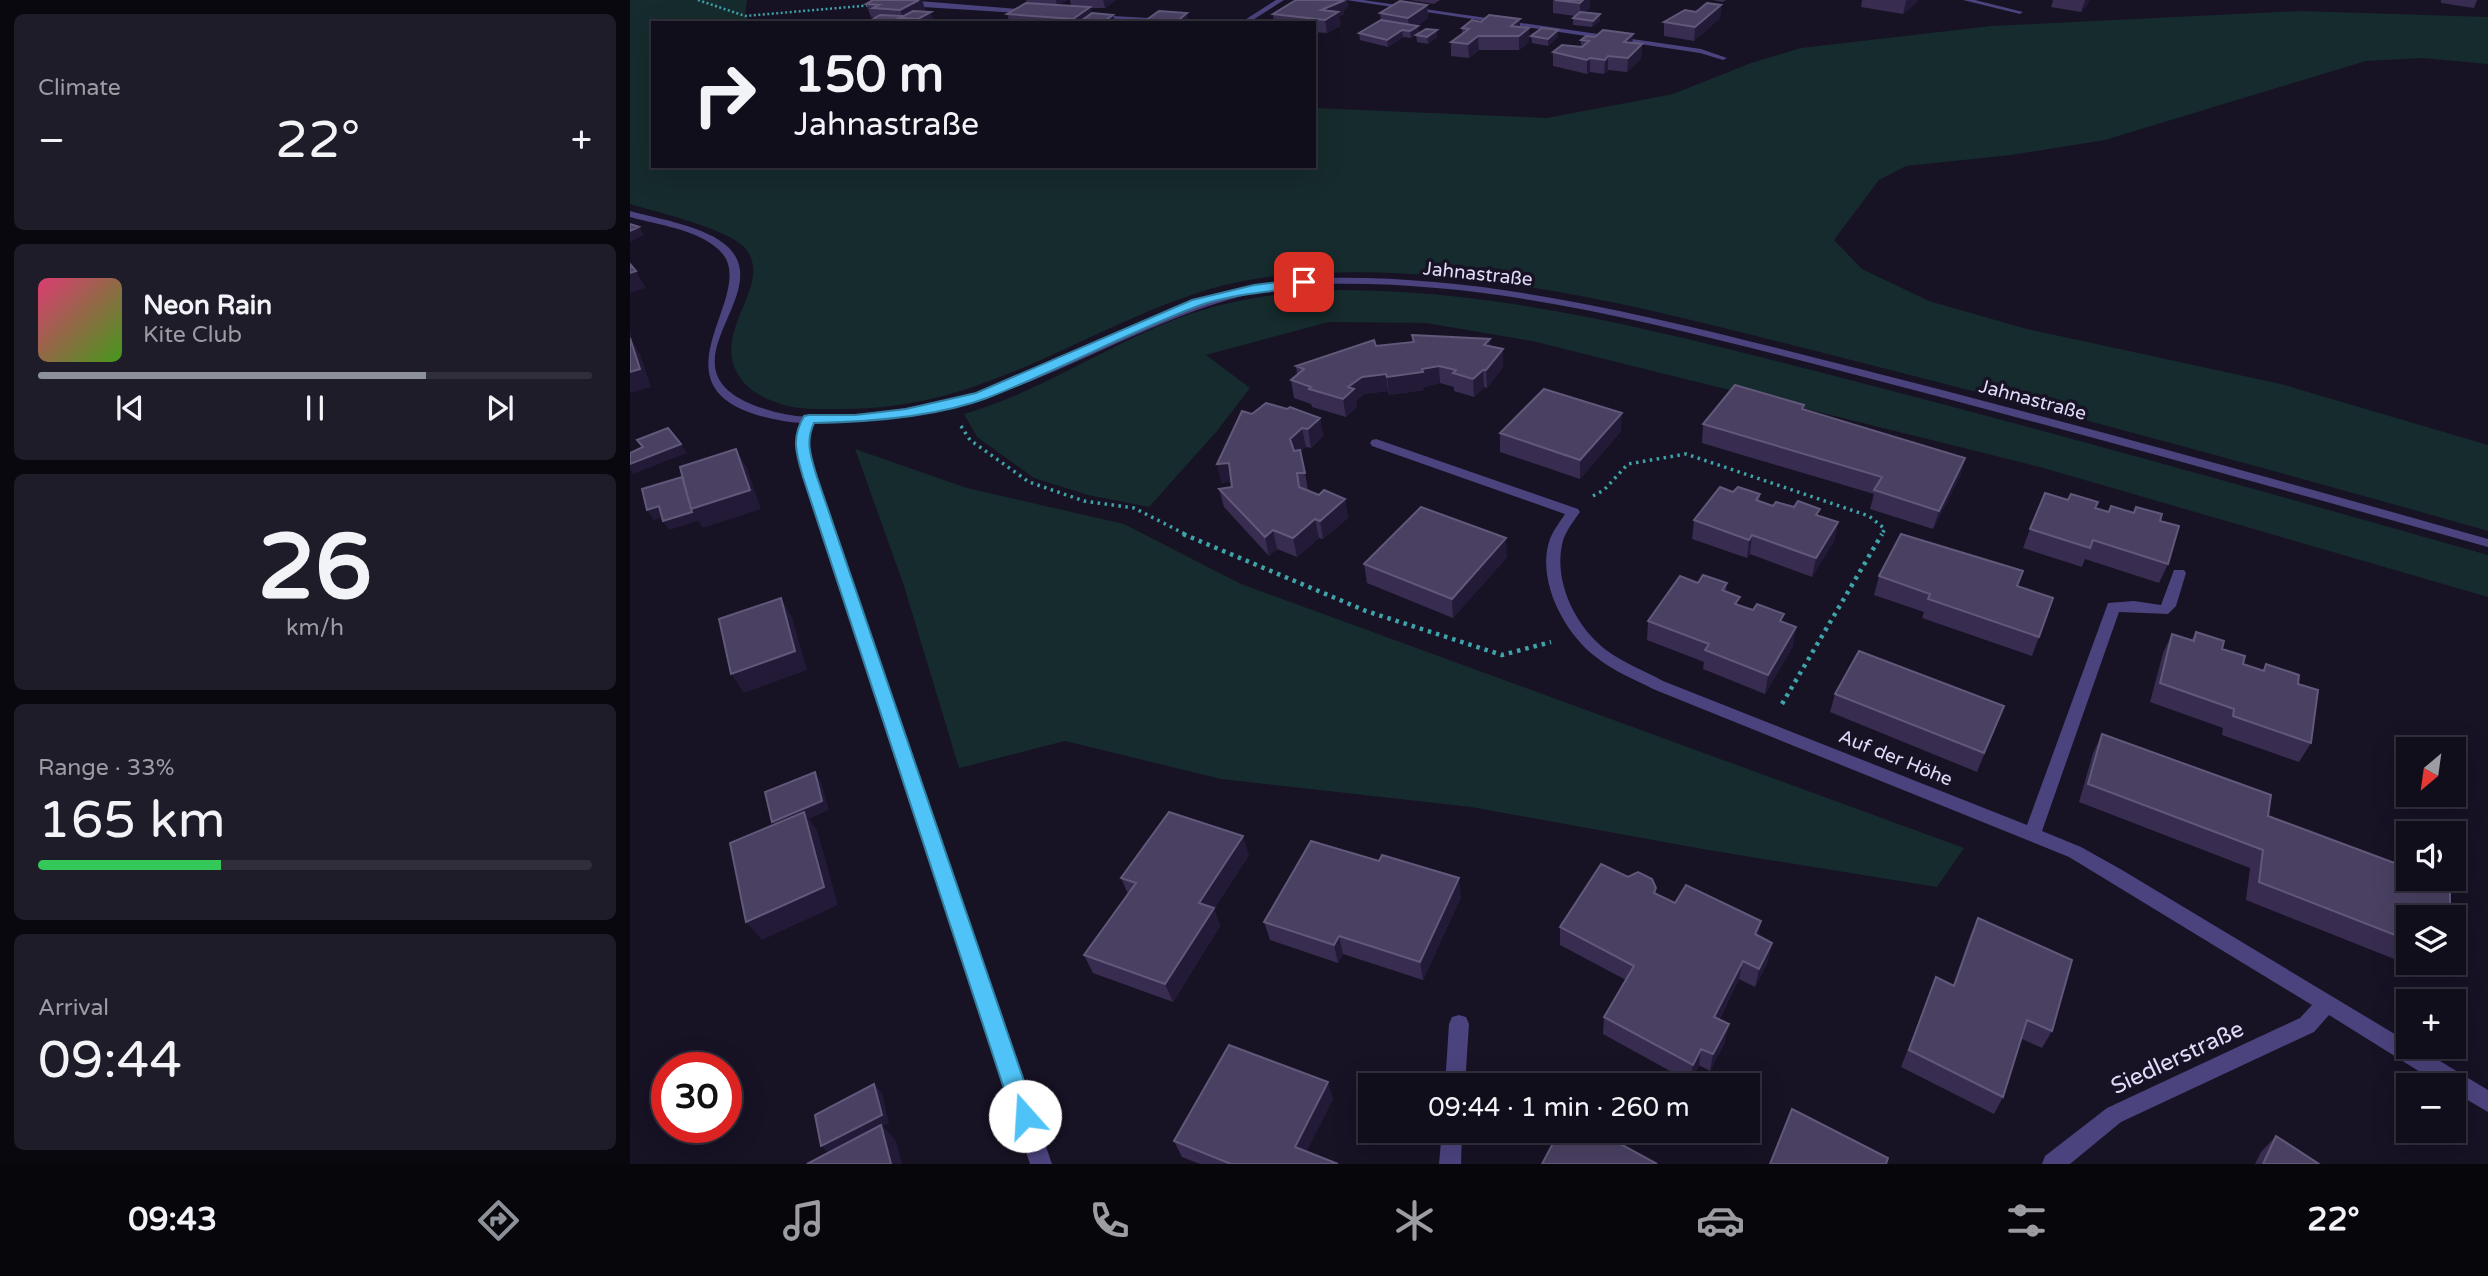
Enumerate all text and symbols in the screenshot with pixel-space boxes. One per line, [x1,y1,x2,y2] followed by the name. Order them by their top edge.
[794,46,944,105] text: 150 m
[679,49,770,140] icon: right
[38,74,121,102] text: Climate
[794,106,979,144] text: Jahnastraße
[275,109,360,172] text: 22°
[38,118,65,164] text: −
[571,118,592,164] text: +
[1274,252,1334,312] pin
[1422,257,1534,291] street label: Jahnastraße
[1285,263,1323,301] icon: arrive
[143,290,272,321] text: Neon Rain
[143,321,242,349] text: Kite Club
[1977,375,2089,425] street label: Jahnastraße
[111,389,149,427] icon: previous
[296,389,334,427] icon: pause
[481,389,519,427] icon: next
[258,513,372,623] text: 26
[286,614,344,642] text: km/h
[1836,725,1956,791] street label: Auf der Höhe
[2396,737,2466,807] north arrow
[2396,737,2466,1143] map controls
[38,754,174,782] text: Range · 33%
[38,789,226,852] text: 165 km
[2396,821,2466,891] button: sound
[2396,905,2466,975] button: layers
[2396,989,2466,1059] button: +
[38,994,109,1022] text: Arrival
[2107,1015,2248,1101] street label: Siedlerstraße
[38,1029,182,1092] text: 09:44
[651,1052,742,1143] speed limit sign: 30
[2396,1073,2466,1143] button: −
[988,1079,1062,1153] position arrow
[1428,1092,1690,1123] text: 09:44 · 1 min · 260 m
[474,1196,523,1245] icon: directions
[779,1196,828,1245] icon: music
[1085,1196,1134,1245] icon: phone
[1390,1196,1439,1245] icon: climate
[1696,1196,1745,1245] icon: car
[2002,1196,2051,1245] icon: filters
[128,1201,217,1239] text: 09:43
[2307,1201,2360,1239] text: 22°

